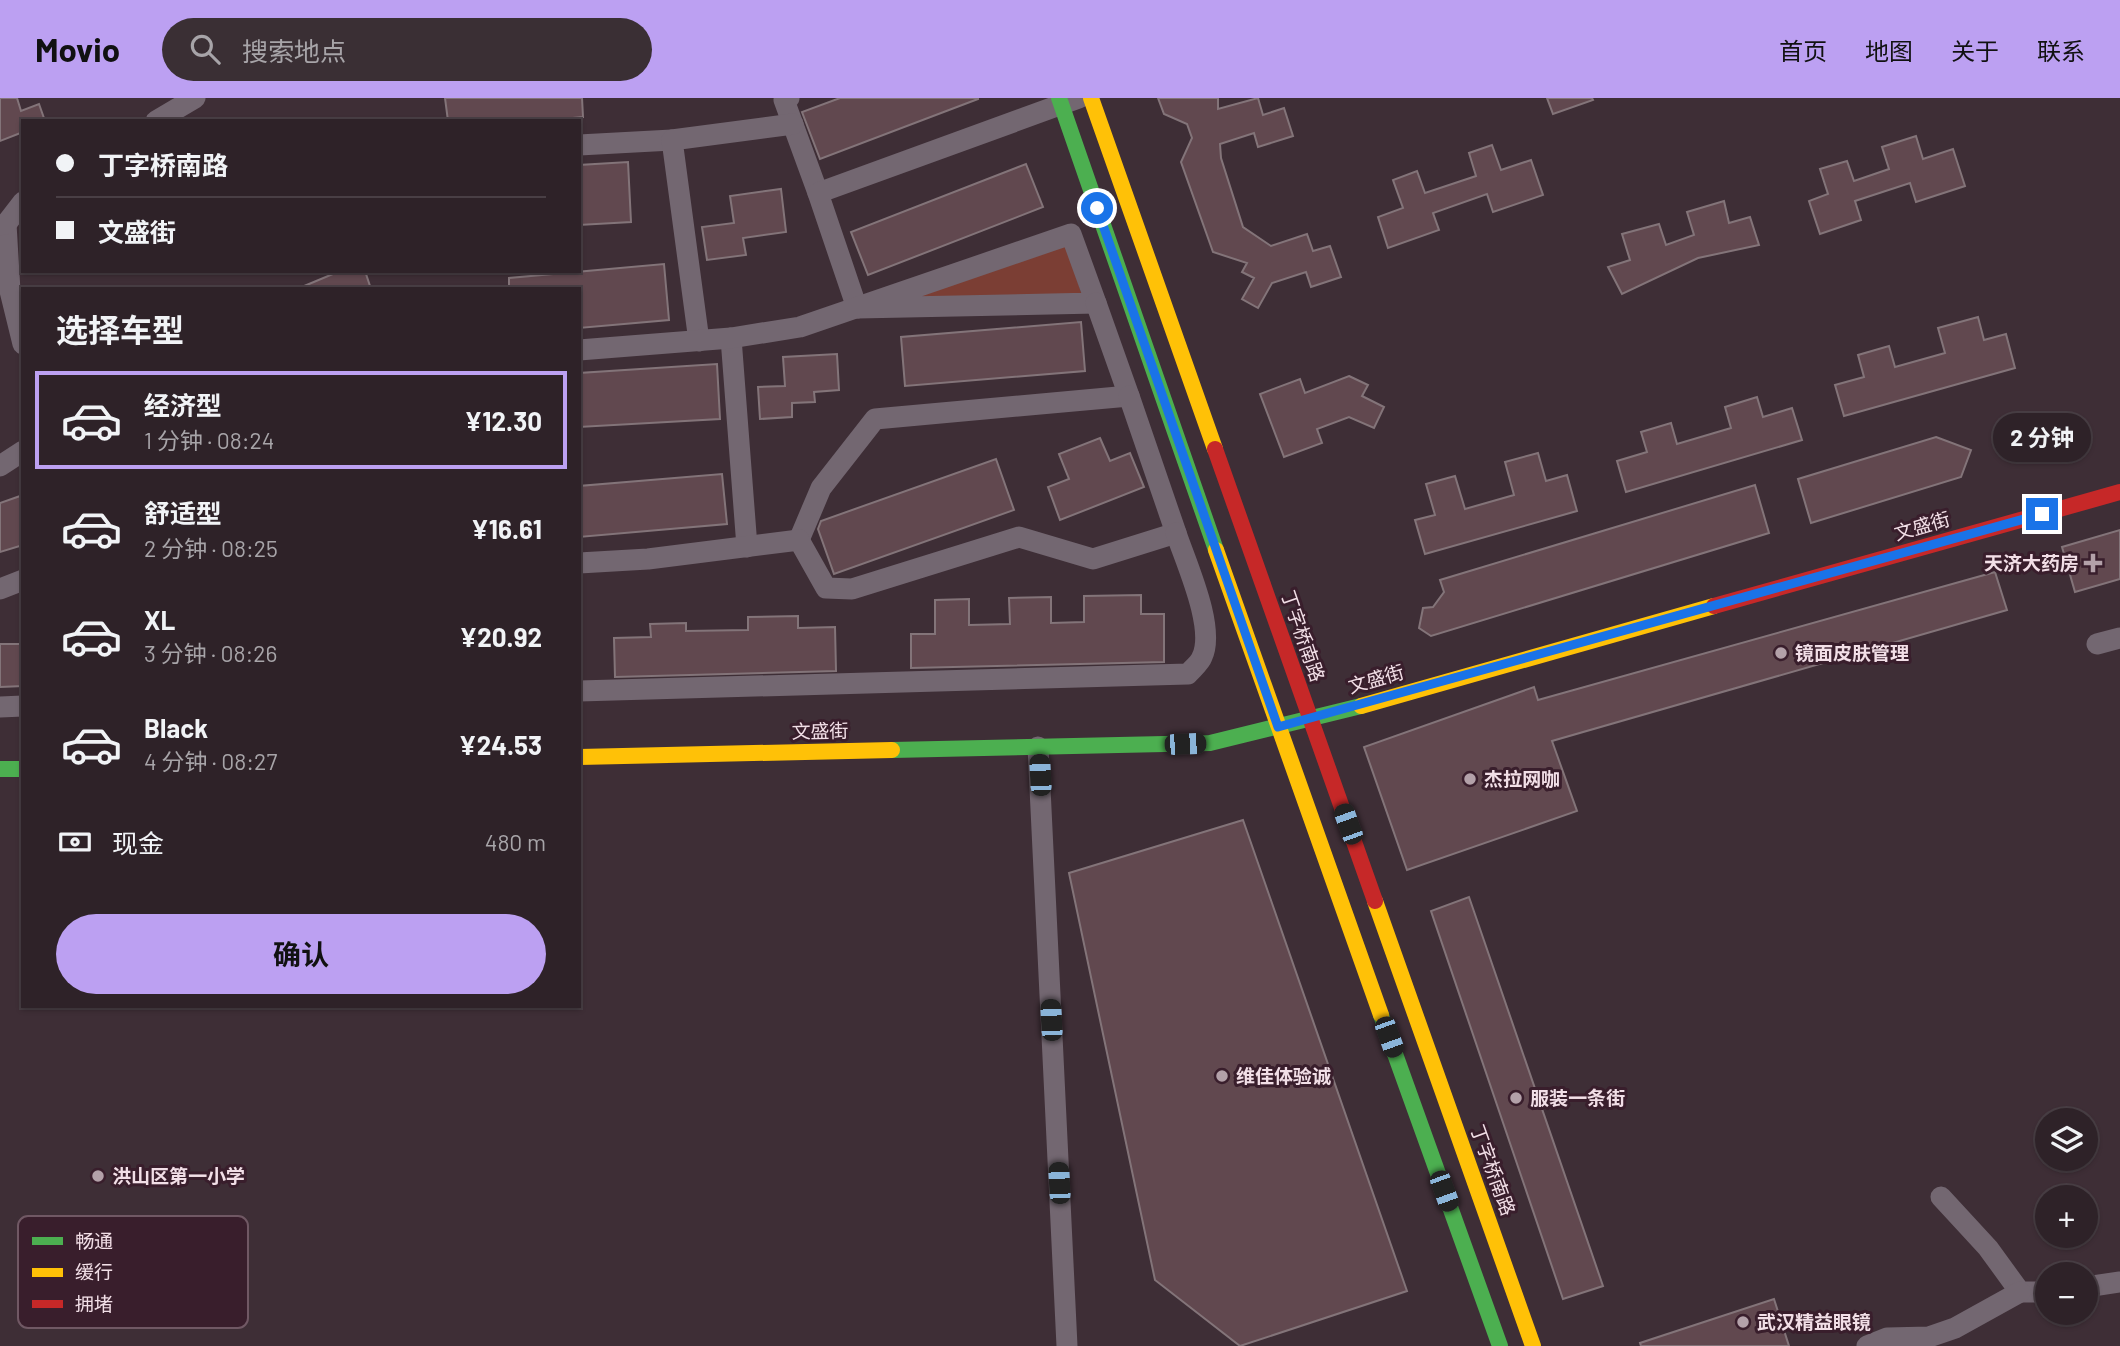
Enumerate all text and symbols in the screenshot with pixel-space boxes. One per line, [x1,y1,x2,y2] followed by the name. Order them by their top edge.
[162,18,652,81] search box
[35,29,120,69] text: Movio
[186,30,224,68] icon: search
[242,35,346,66] text: 搜索地点
[1779,36,1827,65] text: 首页
[1865,36,1913,65] text: 地图
[1951,36,1999,65] text: 关于
[2037,36,2085,65] text: 联系
[98,149,228,180] text: 丁字桥南路
[1081,192,1113,224] route start
[98,216,176,247] text: 文盛街
[56,310,184,348] text: 选择车型
[60,389,123,452] icon: car
[144,389,222,420] text: 经济型
[465,405,542,436] text: ¥12.30
[1993,412,2091,462] callout: 2 分钟
[2010,423,2074,451] text: 2 分钟
[144,426,274,454] text: 1 分钟 · 08:24
[60,497,123,560] icon: car
[144,497,222,528] text: 舒适型
[2026,498,2058,530] route end
[1891,507,1952,544] street label: 文盛街
[471,513,542,544] text: ¥16.61
[144,534,278,562] text: 2 分钟 · 08:25
[1984,551,2079,574] place label: 天济大药房
[2085,555,2101,571] marker: 天济大药房
[1277,587,1330,685] street label: 丁字桥南路
[144,604,175,635] text: XL
[60,605,123,668] icon: car
[459,621,542,652] text: ¥20.92
[144,639,277,667] text: 3 分钟 · 08:26
[1795,641,1909,664] place label: 镜面皮肤管理
[1773,645,1789,661] marker: 镜面皮肤管理
[1345,660,1406,697] street label: 文盛街
[144,712,208,743] text: Black
[60,713,123,776] icon: car
[791,719,849,742] street label: 文盛街
[459,729,542,760] text: ¥24.53
[1164,733,1207,755] car
[144,747,277,775] text: 4 分钟 · 08:27
[1029,753,1052,797] car
[1484,767,1560,790] place label: 杰拉网咖
[1462,771,1478,787] marker: 杰拉网咖
[1331,801,1366,847] car
[56,823,94,861] icon: cash
[112,827,164,858] text: 现金
[485,828,546,856] text: 480 m
[56,914,546,994] button: 确认
[1040,998,1063,1042] car
[1372,1014,1407,1060] car
[1236,1064,1331,1087] place label: 维佳体验诚
[1214,1068,1230,1084] marker: 维佳体验诚
[1530,1086,1625,1109] place label: 服装一条街
[1508,1090,1524,1106] marker: 服装一条街
[2035,1108,2098,1325] map controls
[2035,1108,2098,1171] button: layers
[1466,1121,1521,1218] street label: 丁字桥南路
[1048,1161,1071,1205] car
[112,1164,245,1187] place label: 洪山区第一小学
[90,1168,106,1184] marker: 洪山区第一小学
[1427,1168,1462,1214] car
[2035,1185,2098,1248] button: +
[18,1216,248,1328] legend
[75,1229,113,1252] text: 畅通
[75,1260,113,1283] text: 缓行
[2035,1262,2098,1325] button: −
[75,1292,113,1315] text: 拥堵
[1757,1310,1871,1333] place label: 武汉精益眼镜
[1735,1314,1751,1330] marker: 武汉精益眼镜

